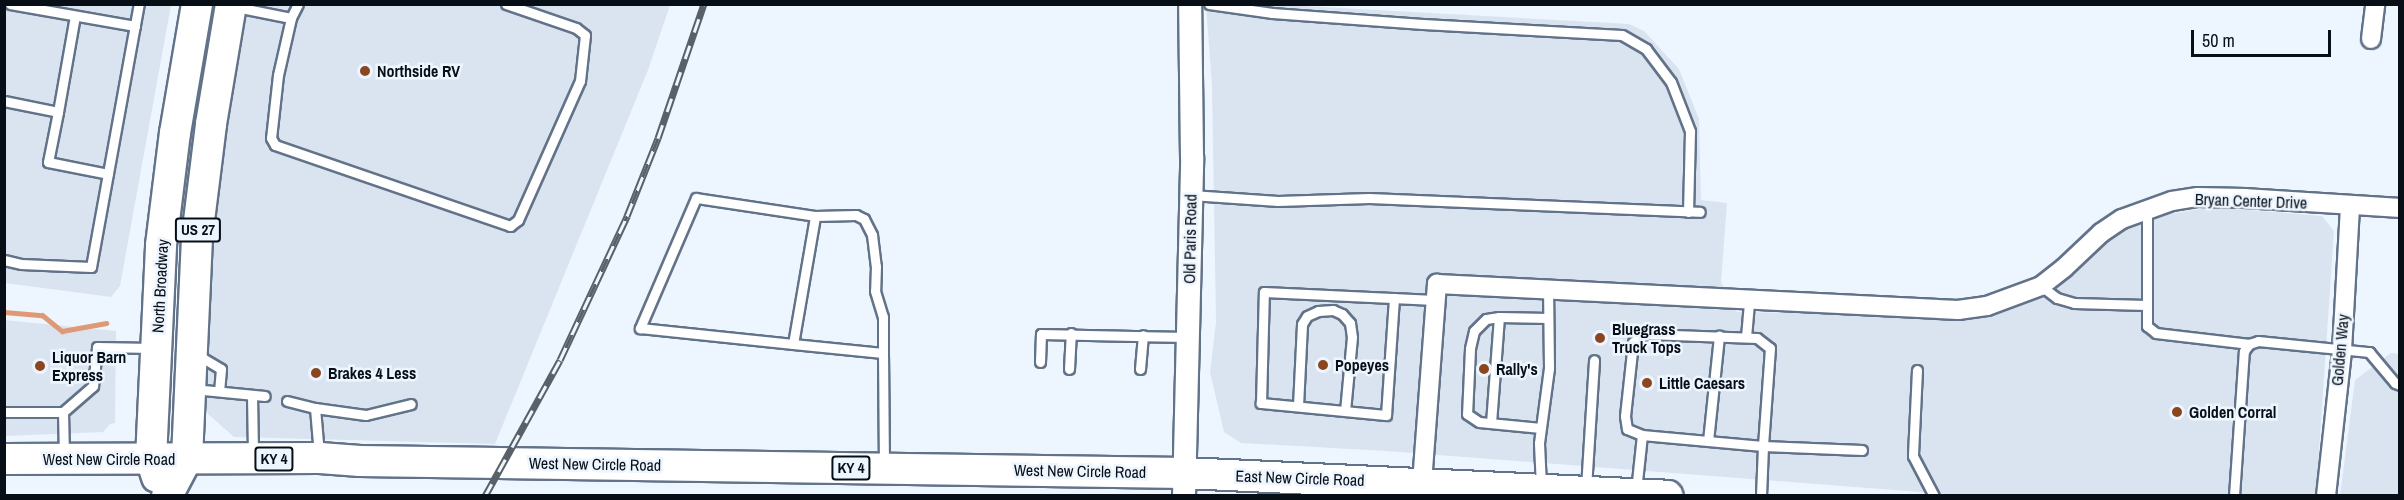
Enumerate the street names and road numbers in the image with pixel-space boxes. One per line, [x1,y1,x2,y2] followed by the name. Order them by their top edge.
[2195,189,2307,213] street label: Bryan Center Drive
[1180,194,1200,284] street label: Old Paris Road
[174,218,222,242] road number: US 27
[148,239,172,333] street label: North Broadway
[2327,313,2353,387] street label: Golden Way
[253,447,295,471] road number: KY 4
[43,449,175,469] street label: West New Circle Road
[529,453,661,475] street label: West New Circle Road
[830,456,872,480] road number: KY 4
[1014,460,1146,482] street label: West New Circle Road
[1235,466,1365,490] street label: East New Circle Road

